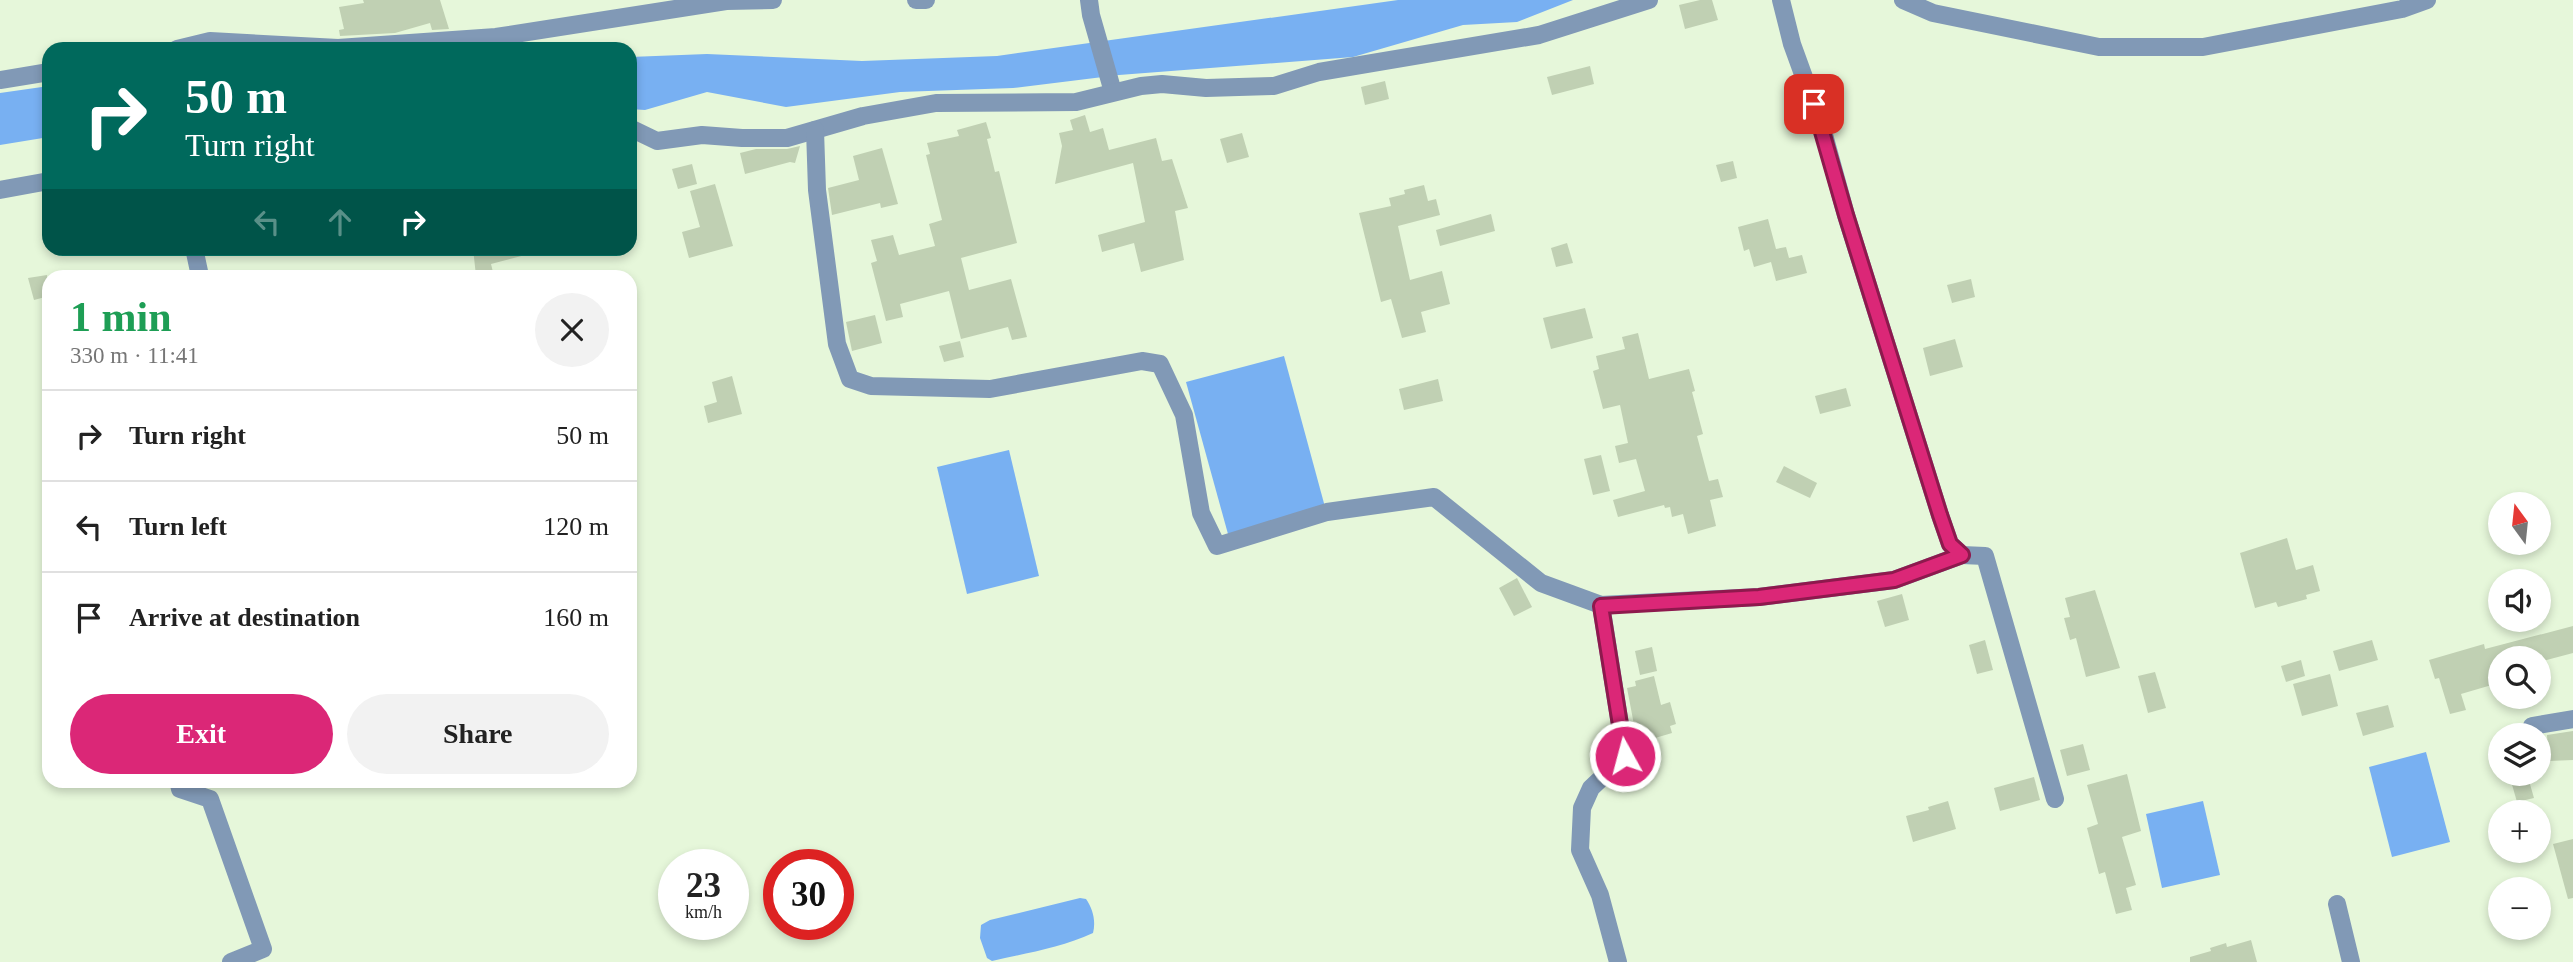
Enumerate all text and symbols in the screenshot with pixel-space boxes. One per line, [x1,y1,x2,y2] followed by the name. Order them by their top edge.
[185,69,287,124] text: 50 m
[70,70,161,161] icon: right
[1784,74,1844,134] pin
[1795,85,1833,123] icon: arrive
[185,127,315,163] text: Turn right
[248,203,286,241] icon: left
[321,203,359,241] icon: ahead
[394,203,432,241] icon: right
[535,293,609,367] button: close
[70,294,172,340] text: 1 min
[70,343,199,368] text: 330 m · 11:41
[70,417,108,455] icon: right
[129,421,246,450] text: Turn right
[556,421,609,450] text: 50 m
[2488,492,2552,555] north arrow
[2488,492,2551,940] map controls
[70,508,108,546] icon: left
[129,512,227,541] text: Turn left
[543,512,609,541] text: 120 m
[2488,569,2551,632] button: sound
[70,599,108,637] icon: arrive
[129,603,360,632] text: Arrive at destination
[543,603,609,632] text: 160 m
[2488,646,2551,709] button: search
[70,694,333,774] button: Exit
[347,694,609,774] button: Share
[1588,719,1662,793] position arrow
[2488,723,2551,786] button: layers
[2488,800,2551,863] button: +
[763,849,854,940] speed limit sign: 30
[686,866,721,905] text: 23
[2488,877,2551,940] button: −
[685,902,722,922] text: km/h

